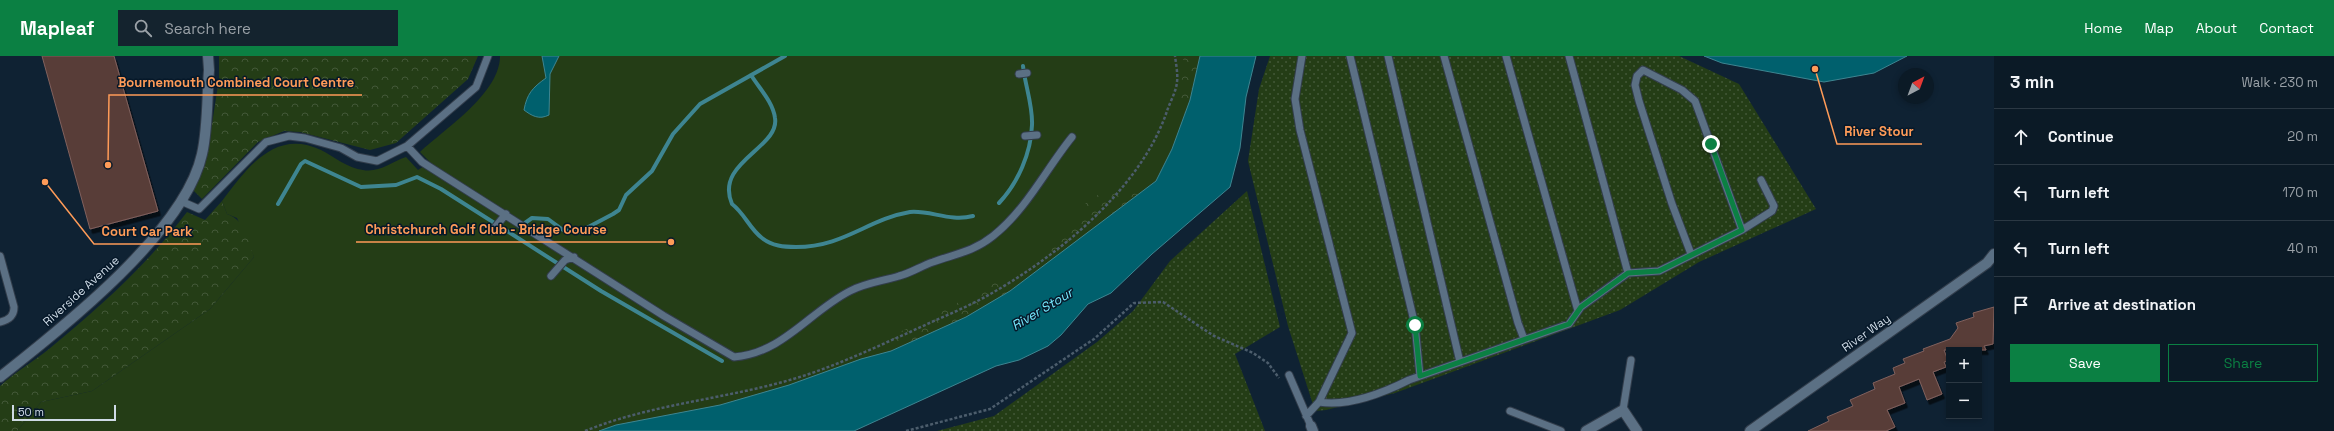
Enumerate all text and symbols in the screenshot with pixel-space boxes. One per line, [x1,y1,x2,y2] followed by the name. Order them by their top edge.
[118,10,398,46] search box
[20,16,94,41] text: Mapleaf
[132,17,154,39] icon: search
[164,19,251,38] text: Search here
[2084,19,2122,37] text: Home
[2144,19,2174,37] text: Map
[2196,19,2237,37] text: About
[2259,19,2314,37] text: Contact
[1898,68,1934,104] north arrow
[109,70,362,95] callout: Bournemouth Combined Court Centre
[2010,71,2054,93] text: 3 min
[118,74,354,91] text: Bournemouth Combined Court Centre
[2241,74,2318,91] text: Walk · 230 m
[1837,119,1922,144] callout: River Stour
[1844,123,1914,140] text: River Stour
[2010,126,2032,148] icon: ahead
[2048,127,2114,146] text: Continue
[2287,128,2318,145] text: 20 m
[1702,135,1720,153] route end
[2010,182,2032,204] icon: left
[2048,183,2110,202] text: Turn left
[2282,184,2318,201] text: 170 m
[356,217,615,242] callout: Christchurch Golf Club - Bridge Course
[94,219,201,244] callout: Court Car Park
[365,221,607,238] text: Christchurch Golf Club - Bridge Course
[102,223,193,240] text: Court Car Park
[2010,238,2032,260] icon: left
[2048,239,2110,258] text: Turn left
[2287,240,2318,257] text: 40 m
[39,252,123,330] street label: Riverside Avenue
[1008,283,1078,334] water label: River Stour
[2010,294,2032,316] icon: arrive
[2048,295,2196,314] text: Arrive at destination
[1839,310,1893,356] street label: River Way
[1406,316,1424,334] route start
[2010,344,2160,382] button: Save
[2168,344,2318,382] button: Share
[1946,347,1982,419] map controls
[1946,347,1982,383] button: +
[1946,383,1982,419] button: −
[12,403,116,422] scale bar
[18,405,44,419] text: 50 m

